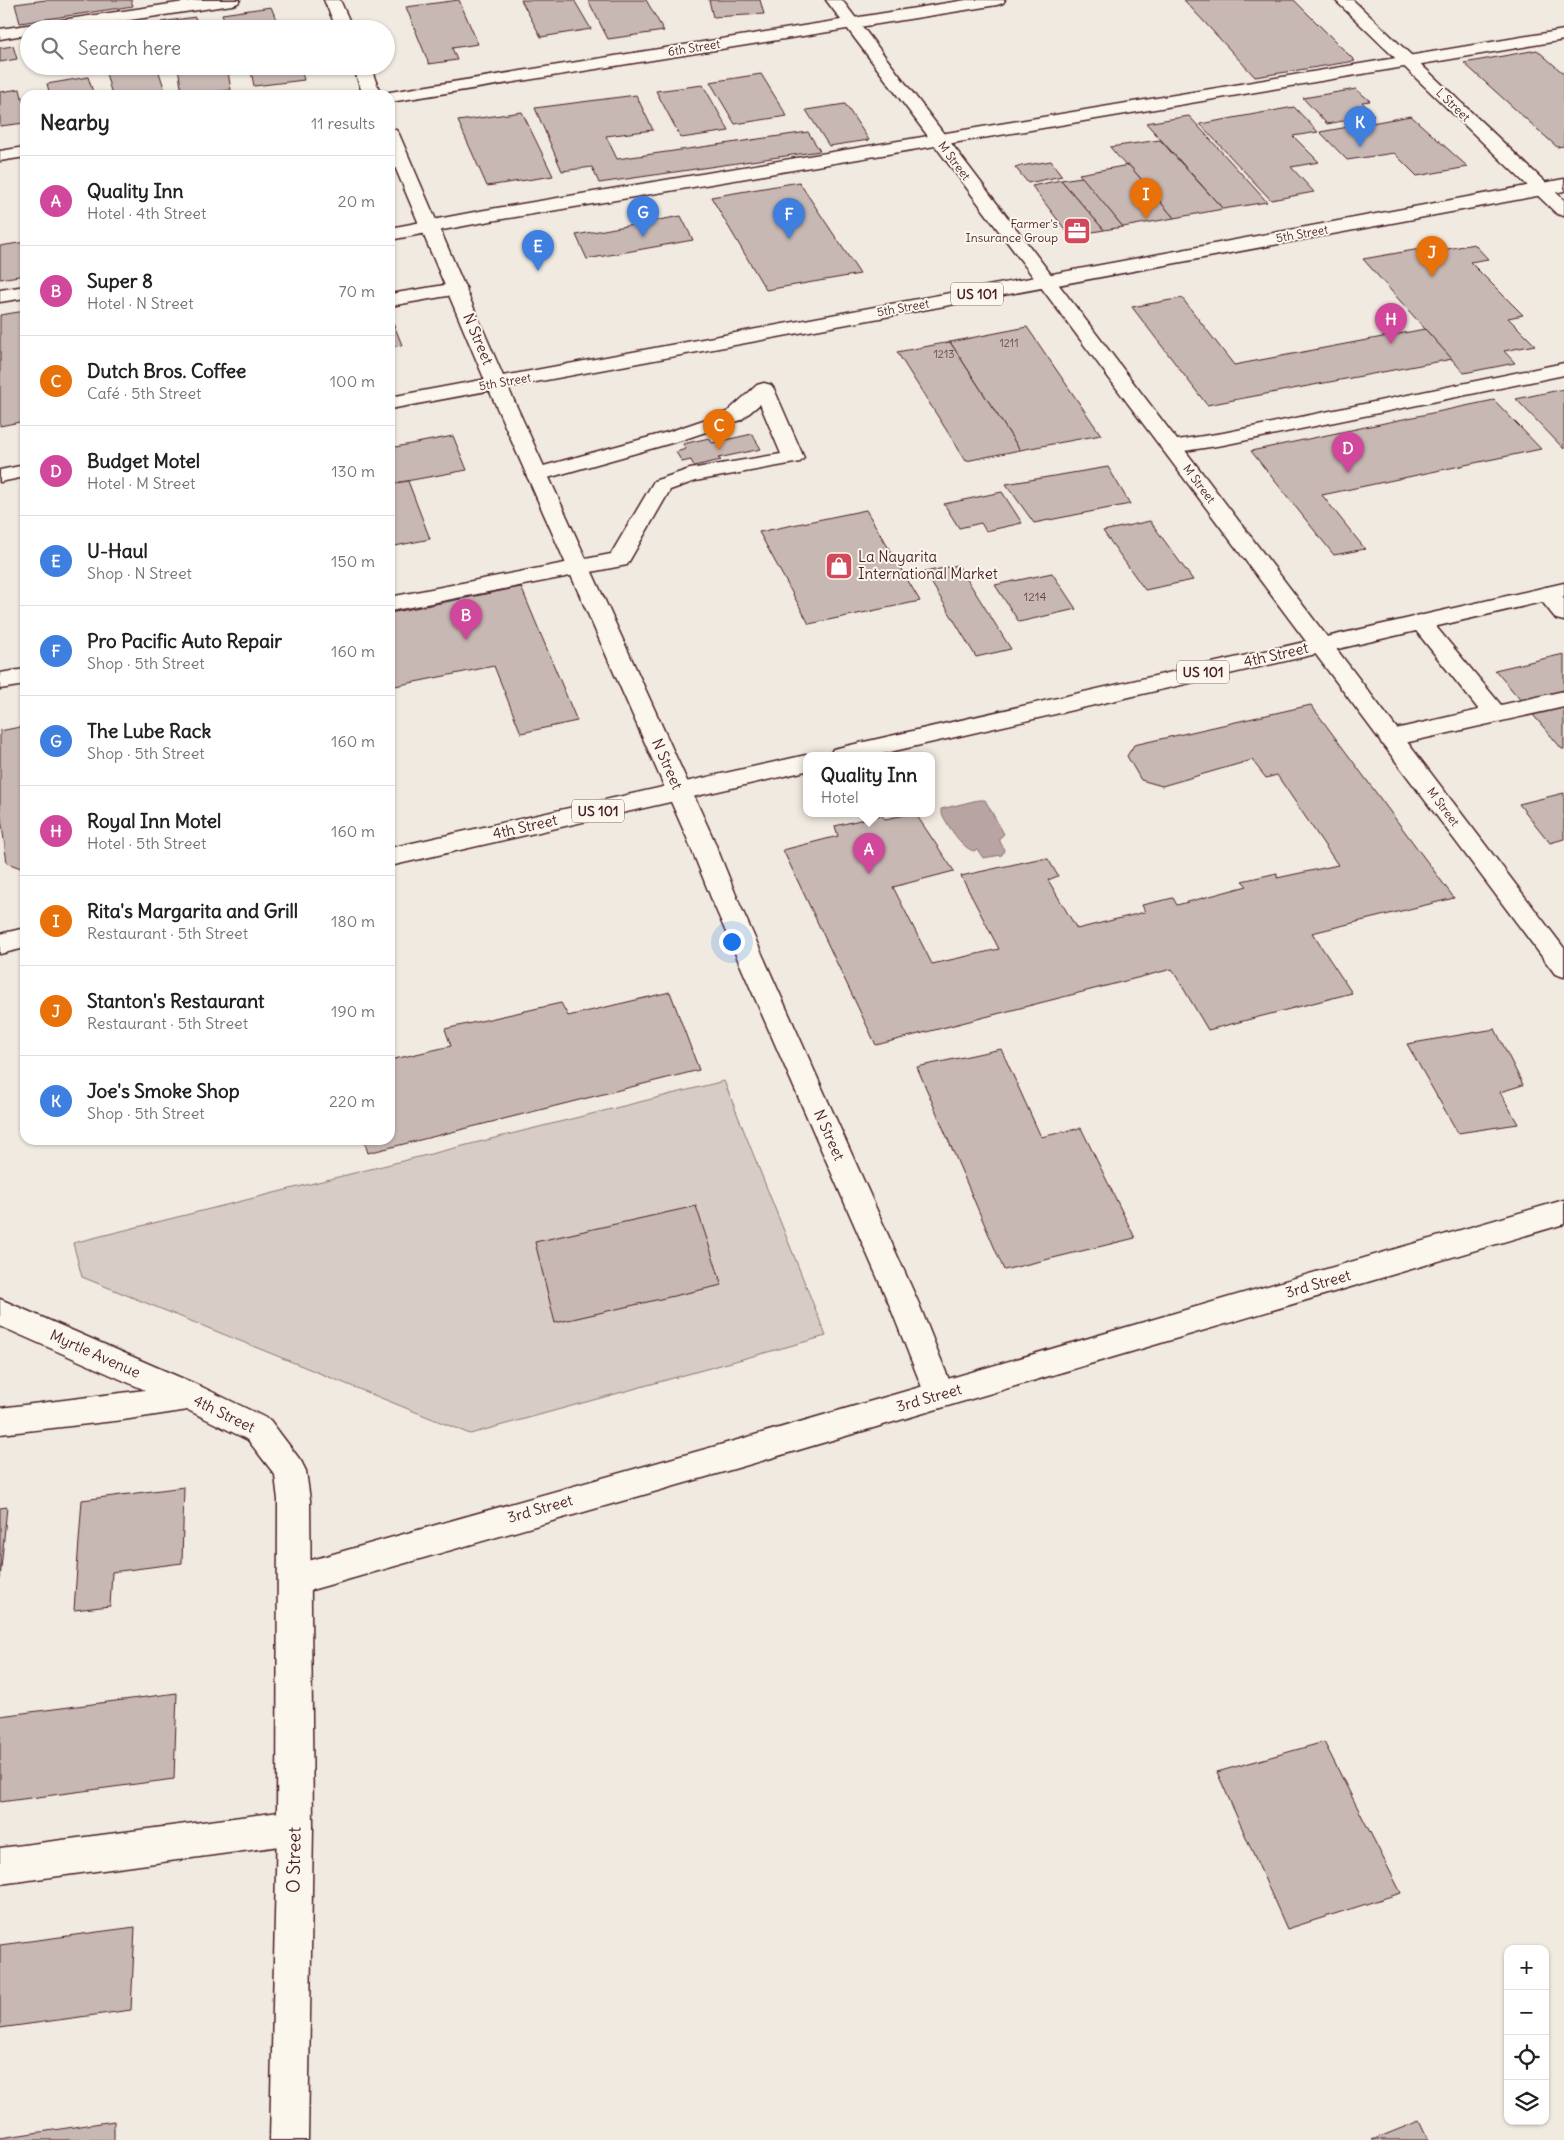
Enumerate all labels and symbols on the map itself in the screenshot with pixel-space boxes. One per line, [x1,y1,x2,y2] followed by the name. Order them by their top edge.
[667,36,721,59] street label: 6th Street
[1433,85,1473,124] street label: L Street
[1344,106,1376,147] pin: K
[935,138,974,183] street label: M Street
[1130,178,1162,219] pin: I
[627,196,659,237] pin: G
[773,198,805,239] pin: F
[966,216,1058,245] place label: Farmer's Insurance Group
[1062,216,1092,246] office icon: Farmer's Insurance Group
[1275,222,1329,245] street label: 5th Street
[522,230,554,271] pin: E
[1416,236,1448,277] pin: J
[951,282,1003,306] road number: US 101
[876,296,930,319] street label: 5th Street
[1375,303,1407,344] pin: H
[459,310,498,367] street label: N Street
[999,336,1019,350] house number: 1211
[933,347,955,361] house number: 1213
[478,370,532,393] street label: 5th Street
[703,409,735,450] pin: C
[1332,432,1364,473] pin: D
[1180,461,1219,506] street label: M Street
[858,547,998,583] place label: La Nayarita International Market
[824,551,854,581] shop icon: La Nayarita International Market
[1023,589,1047,604] house number: 1214
[450,599,482,640] pin: B
[1242,638,1310,671] street label: 4th Street
[1177,660,1229,684] road number: US 101
[648,735,687,792] street label: N Street
[1424,784,1463,829] street label: M Street
[572,799,624,822] road number: US 101
[491,810,559,843] street label: 4th Street
[853,833,885,874] pin: A
[719,929,745,955] your location
[810,1106,849,1163] street label: N Street
[1283,1265,1353,1302] street label: 3rd Street
[47,1325,143,1382] street label: Myrtle Avenue
[894,1379,964,1416] street label: 3rd Street
[190,1391,258,1437] street label: 4th Street
[505,1490,575,1527] street label: 3rd Street
[281,1827,306,1893] street label: O Street

